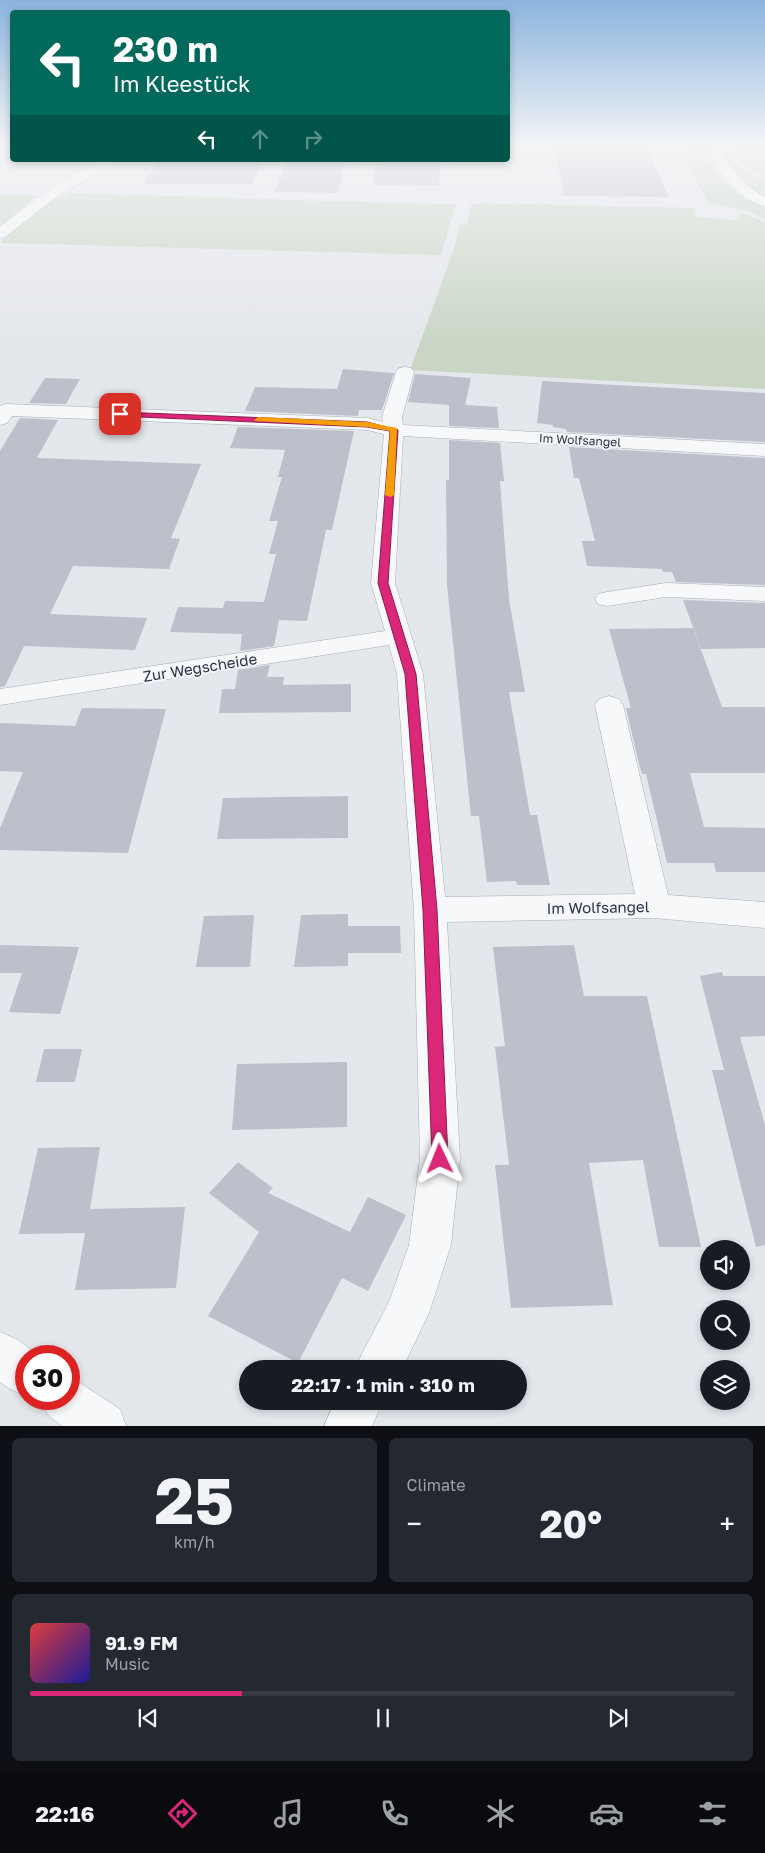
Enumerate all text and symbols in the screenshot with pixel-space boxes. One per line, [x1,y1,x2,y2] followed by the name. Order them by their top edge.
[113,28,218,70] text: 230 m
[30,30,95,95] icon: left
[113,70,250,97] text: Im Kleestück
[193,125,221,153] icon: left
[246,125,274,153] icon: ahead
[299,125,327,153] icon: right
[99,393,141,435] pin
[106,400,134,428] icon: arrive
[539,430,622,450] street label: Im Wolfsangel
[142,649,259,685] street label: Zur Wegscheide
[546,897,650,917] street label: Im Wolfsangel
[413,1132,465,1184] position arrow
[700,1240,750,1410] map controls
[700,1240,750,1290] button: sound
[700,1300,750,1350] button: search
[15,1345,80,1410] speed limit sign: 30
[700,1360,750,1410] button: layers
[291,1373,475,1396] text: 22:17 · 1 min · 310 m
[155,1460,234,1538] text: 25
[407,1475,466,1495] text: Climate
[539,1501,602,1546] text: 20°
[407,1507,422,1540] text: −
[720,1507,735,1540] text: +
[174,1532,215,1552] text: km/h
[105,1631,178,1654] text: 91.9 FM
[105,1654,150,1674] text: Music
[134,1704,162,1732] icon: previous
[369,1704,397,1732] icon: pause
[604,1704,632,1732] icon: next
[165,1796,200,1831] icon: directions
[271,1796,306,1831] icon: music
[377,1796,412,1831] icon: phone
[483,1796,518,1831] icon: climate
[589,1796,624,1831] icon: car
[695,1796,730,1831] icon: filters
[35,1800,95,1827] text: 22:16

